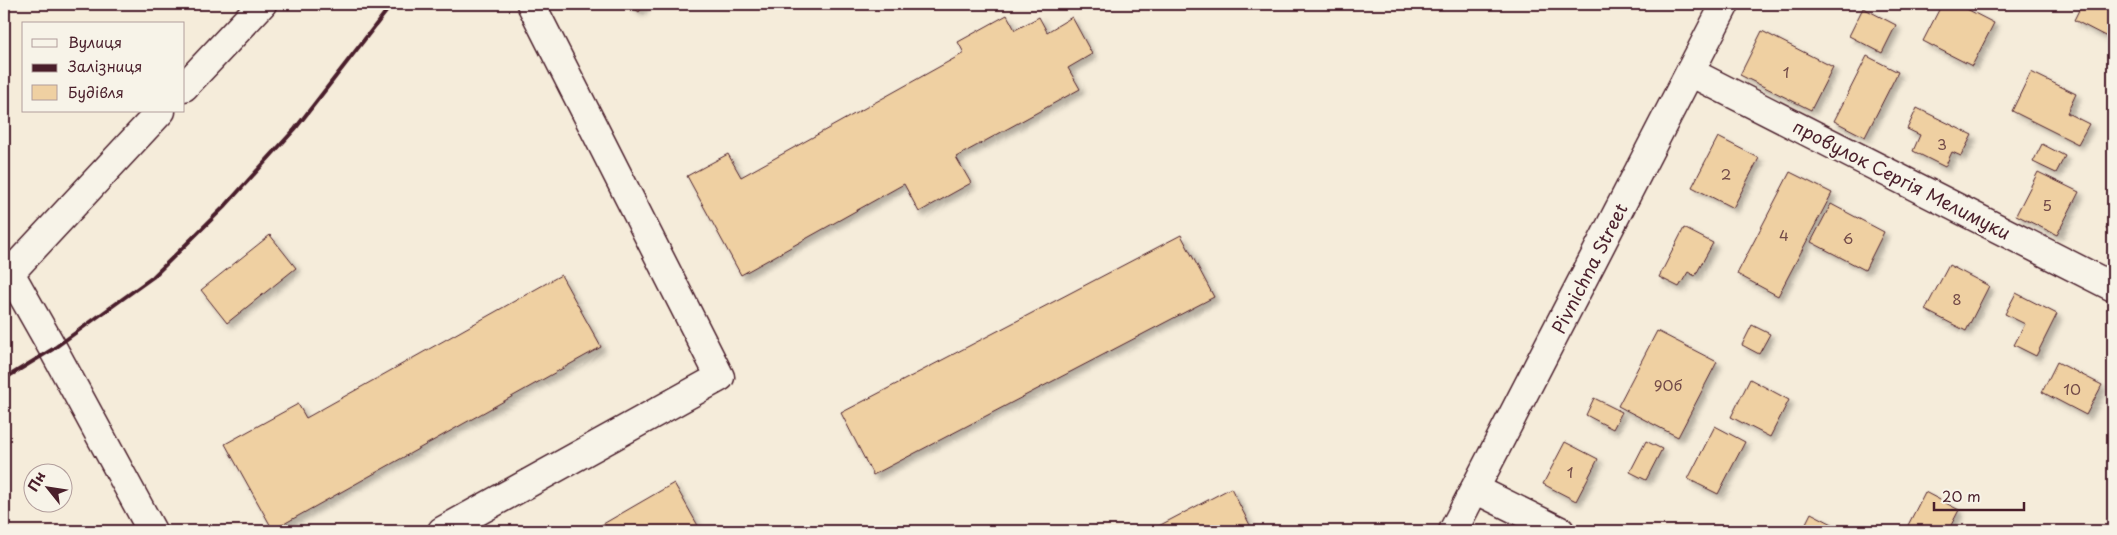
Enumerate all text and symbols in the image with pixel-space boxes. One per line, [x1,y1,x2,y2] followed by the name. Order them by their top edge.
[22,22,185,112] legend
[68,30,122,53] text: Вулиця
[67,54,142,77] text: Залізниця
[1783,60,1789,83] house number: 1
[68,80,124,103] text: Будівля
[1788,112,2016,246] street label: провулок Сергія Мелимуки
[1937,132,1947,155] house number: 3
[1721,162,1731,185] house number: 2
[2042,193,2052,216] house number: 5
[1545,198,1633,338] street label: Pivnichna Street
[1779,223,1789,246] house number: 4
[1843,226,1853,249] house number: 6
[1952,287,1962,310] house number: 8
[1654,373,1683,396] house number: 90б
[2063,377,2081,400] house number: 10
[1567,460,1573,483] house number: 1
[22,462,72,512] north arrow
[22,467,50,495] text: Пн
[1934,480,2024,512] scale bar
[1942,484,1981,507] text: 20 m

